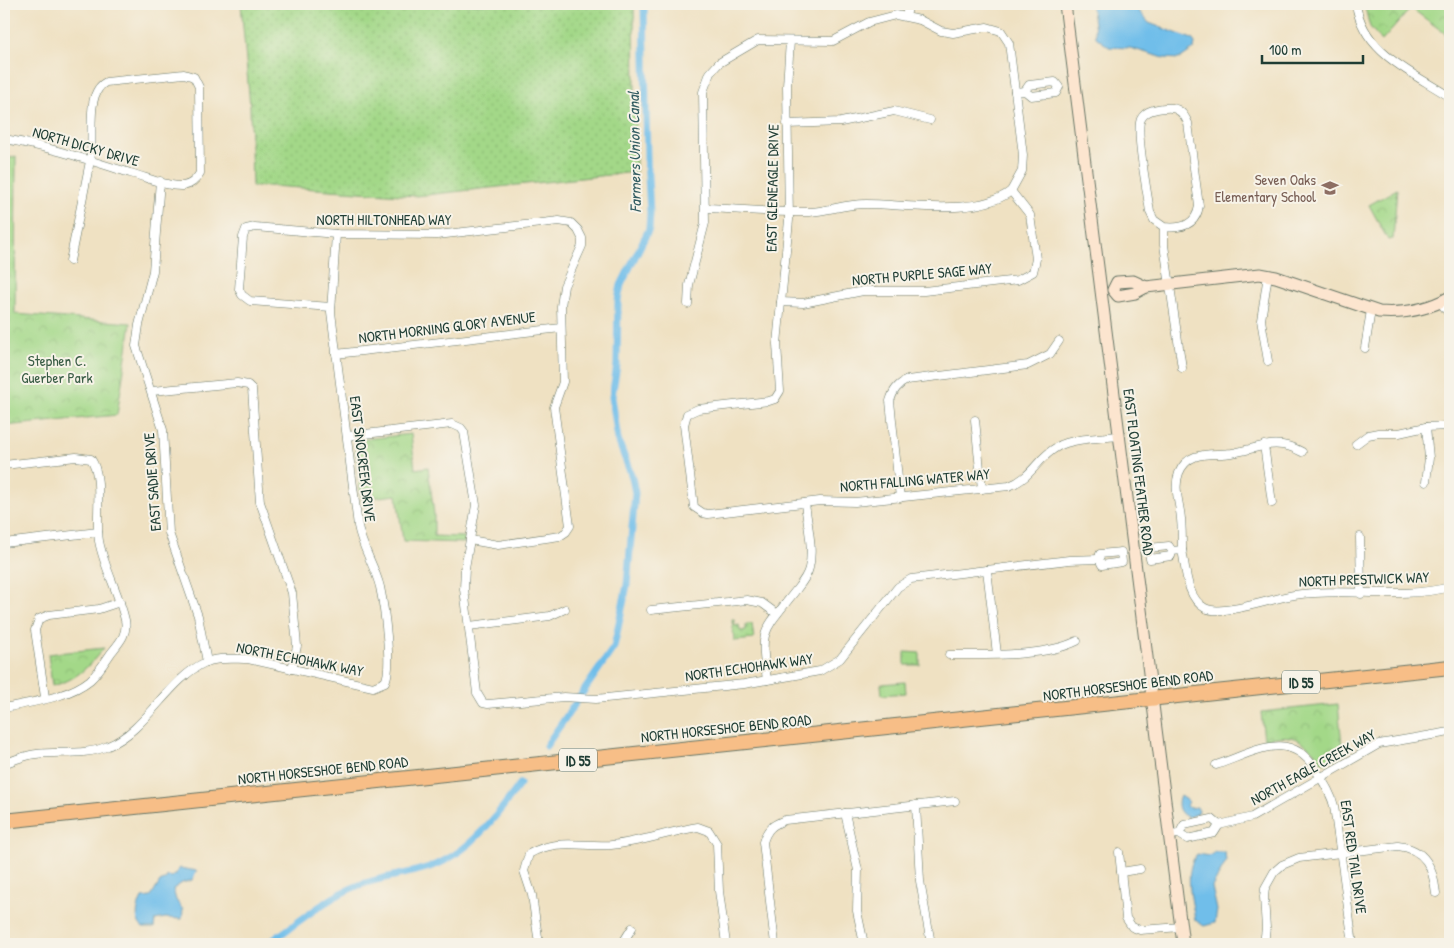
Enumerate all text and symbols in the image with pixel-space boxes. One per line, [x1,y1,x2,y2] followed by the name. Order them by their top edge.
[1262,32,1363,64] scale bar
[1269,39,1302,60] text: 100 m
[622,90,646,213] water label: Farmers Union Canal
[30,121,142,171] street label: NORTH DICKY DRIVE
[760,123,784,252] street label: EAST GLENEAGLE DRIVE
[1215,169,1316,207] place label: Seven Oaks Elementary School
[1320,178,1340,198] school or university icon: Seven Oaks Elementary School
[317,209,452,230] street label: NORTH HILTONHEAD WAY
[851,257,993,291] street label: NORTH PURPLE SAGE WAY
[357,306,537,348] street label: NORTH MORNING GLORY AVENUE
[21,350,93,388] park label: Stephen C. Guerber Park
[1118,388,1160,557] street label: EAST FLOATING FEATHER ROAD
[345,395,381,523] street label: EAST SNOCREEK DRIVE
[138,432,166,532] street label: EAST SADIE DRIVE
[839,463,991,497] street label: NORTH FALLING WATER WAY
[1298,566,1430,592] street label: NORTH PRESTWICK WAY
[235,636,366,682] street label: NORTH ECHOHAWK WAY
[684,648,815,686] street label: NORTH ECHOHAWK WAY
[1042,664,1215,706] street label: NORTH HORSESHOE BEND ROAD
[1282,670,1320,694] road number: ID 55
[640,709,813,747] street label: NORTH HORSESHOE BEND ROAD
[1247,724,1380,810] street label: NORTH EAGLE CREEK WAY
[559,748,597,772] road number: ID 55
[237,751,410,789] street label: NORTH HORSESHOE BEND ROAD
[1336,799,1372,916] street label: EAST RED TAIL DRIVE

